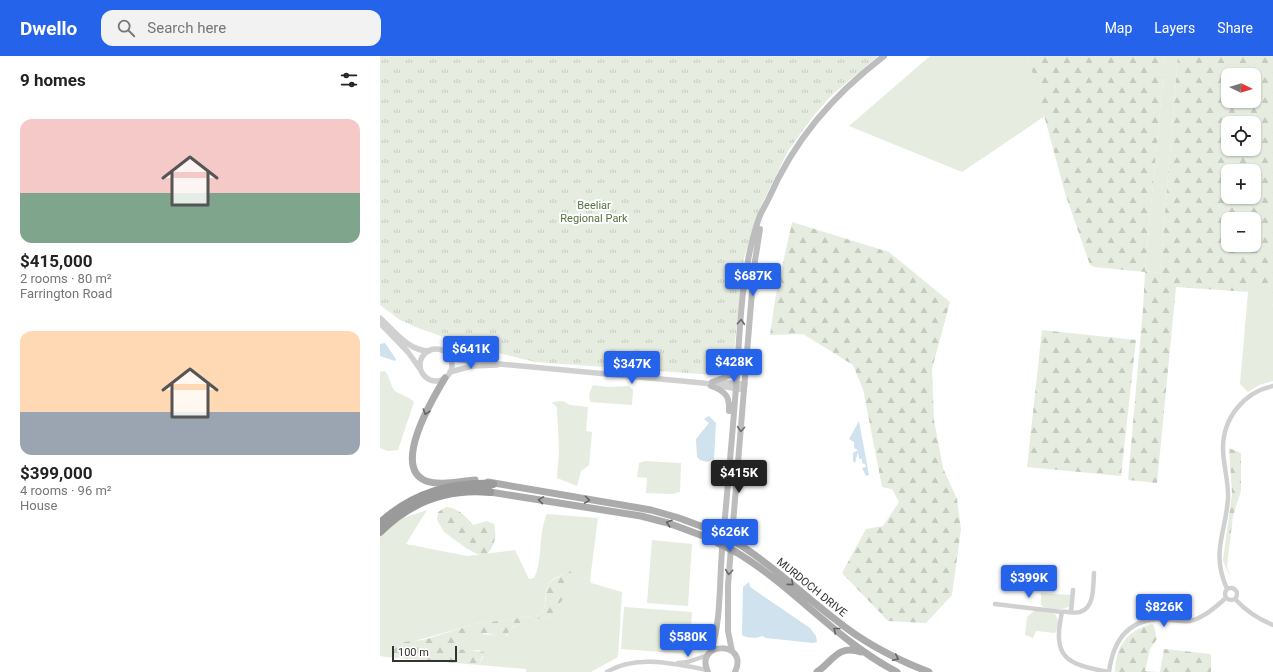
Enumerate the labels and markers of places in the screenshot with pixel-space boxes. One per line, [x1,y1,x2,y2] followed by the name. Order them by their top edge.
[725,263,781,297] pin: $687K
[443,336,499,370] pin: $641K
[706,349,762,383] pin: $428K
[604,351,660,385] pin: $347K
[711,460,767,494] pin: $415K
[702,519,758,553] pin: $626K
[1001,565,1057,599] pin: $399K
[1136,594,1192,628] pin: $826K
[660,624,716,658] pin: $580K

